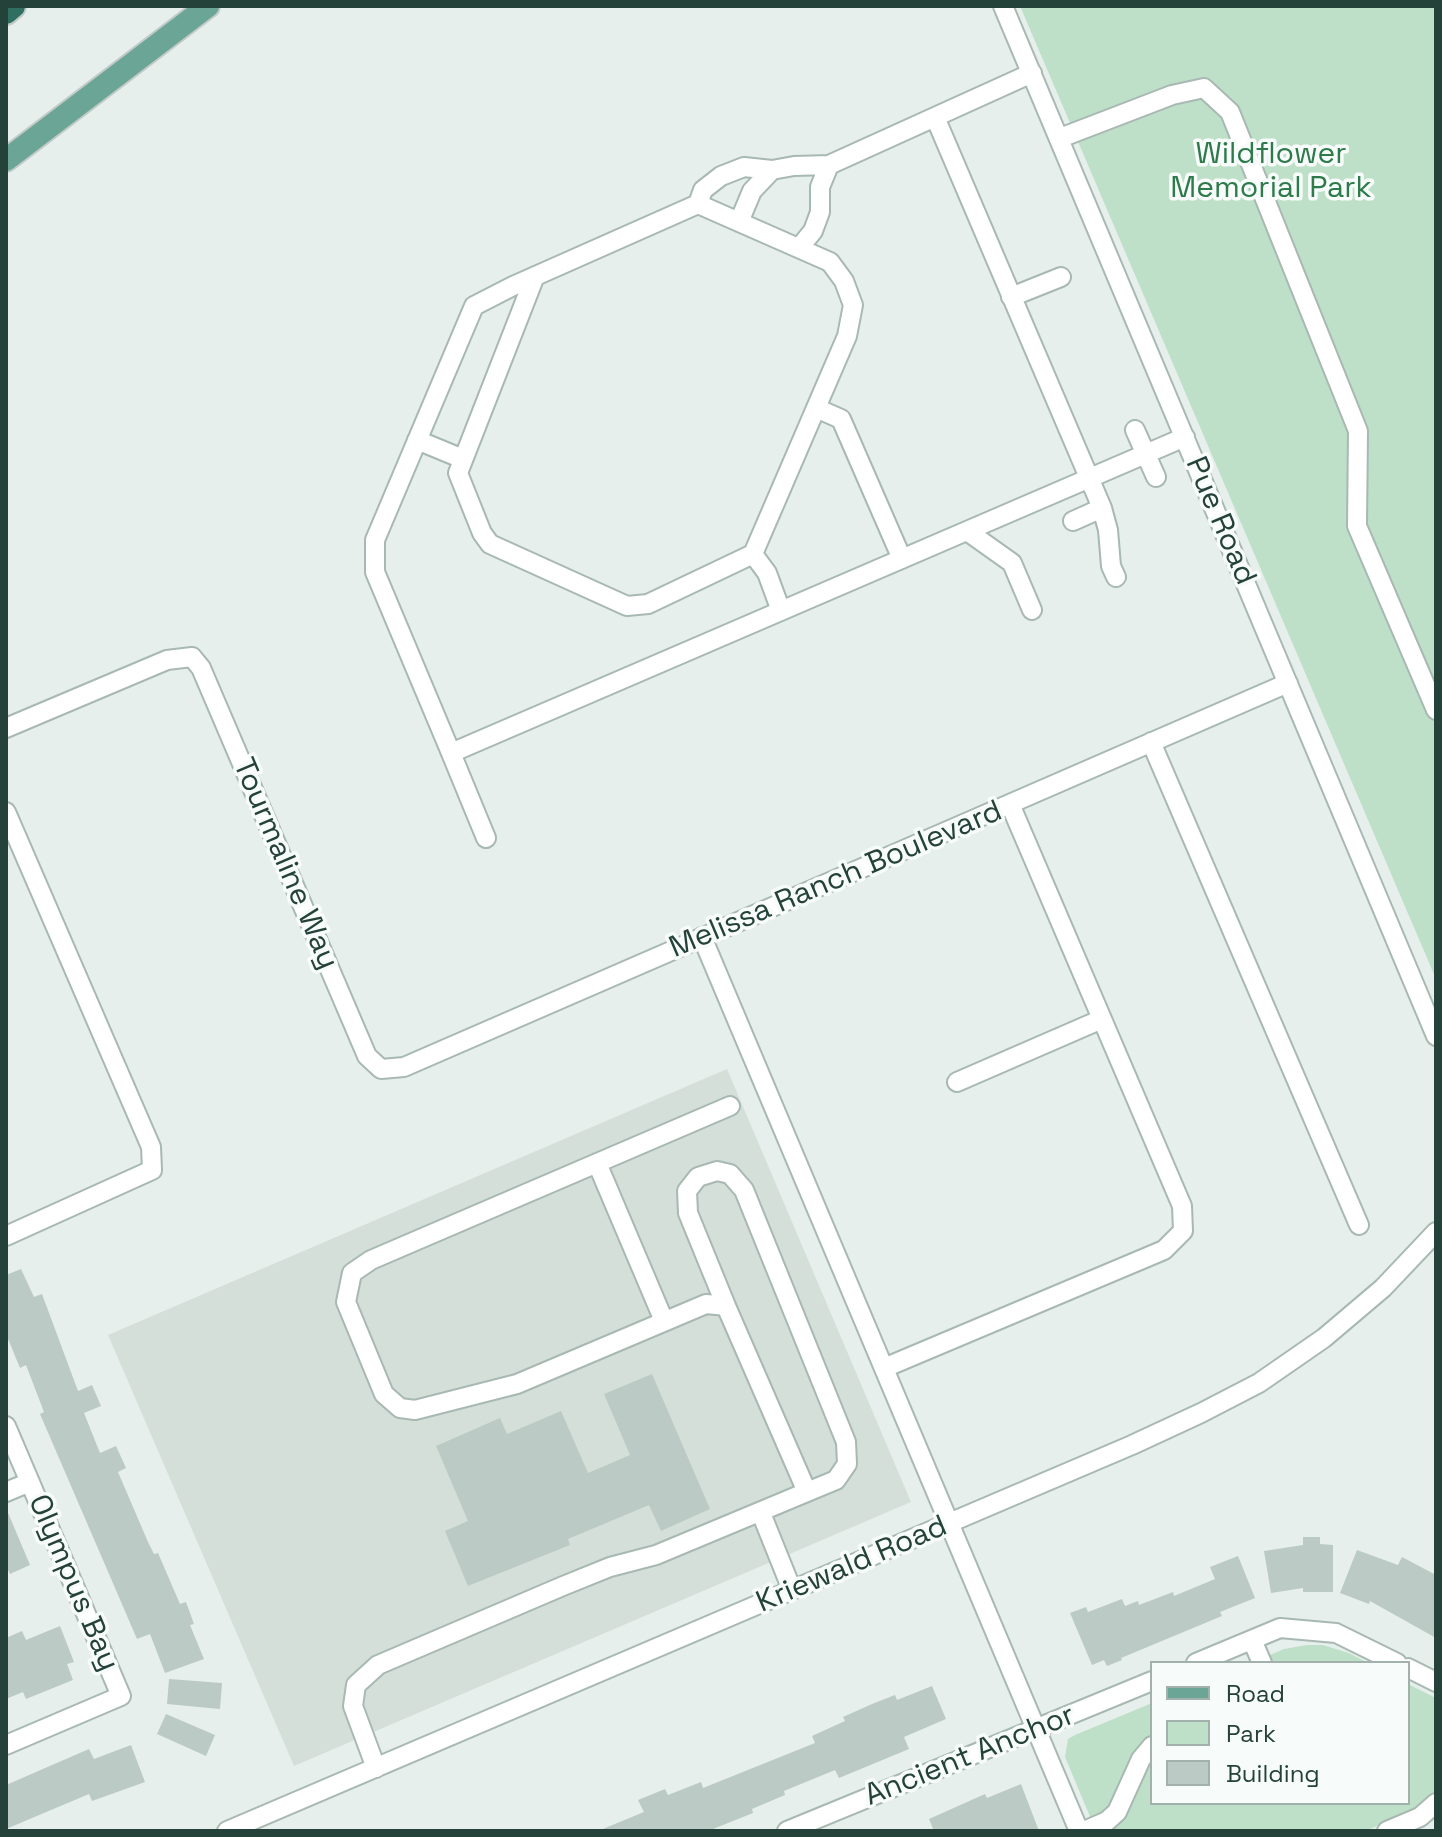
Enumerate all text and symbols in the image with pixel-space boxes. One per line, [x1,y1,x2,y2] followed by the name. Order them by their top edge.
[1170,137,1372,208] park label: Wildflower Memorial Park
[1177,452,1263,590] street label: Pue Road
[224,753,346,975] street label: Tourmaline Way
[664,794,1008,966] street label: Melissa Ranch Boulevard
[20,1490,126,1676] street label: Olympus Bay
[751,1509,953,1621] street label: Kriewald Road
[1150,1661,1410,1805] legend
[1226,1678,1285,1709] text: Road
[860,1697,1080,1815] street label: Ancient Anchor
[1226,1718,1276,1749] text: Park
[1226,1758,1320,1789] text: Building

